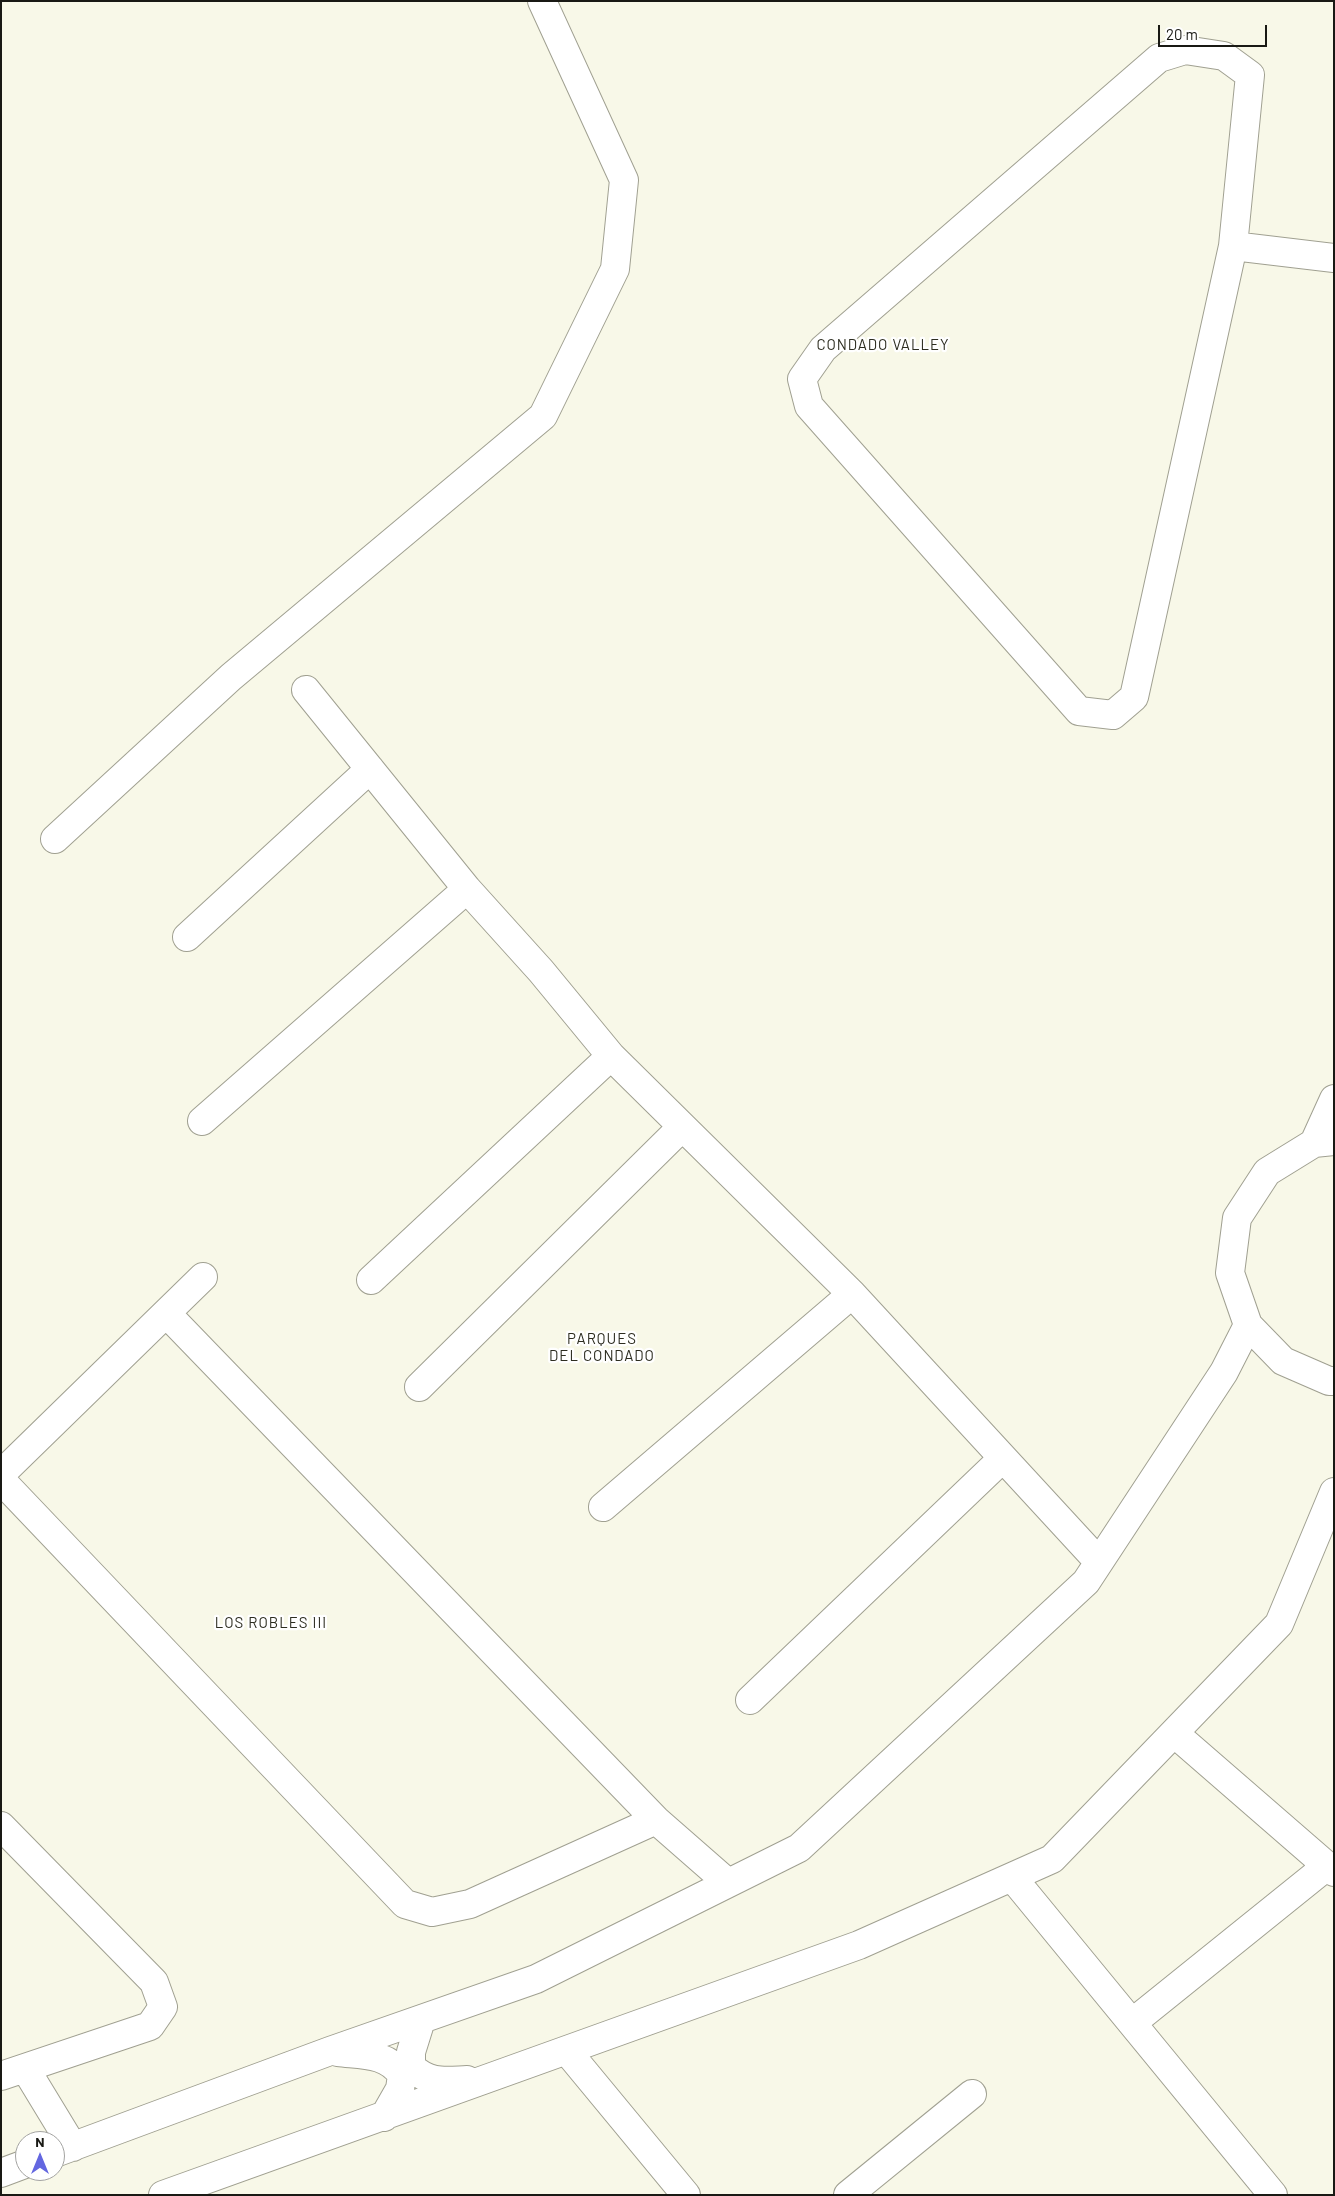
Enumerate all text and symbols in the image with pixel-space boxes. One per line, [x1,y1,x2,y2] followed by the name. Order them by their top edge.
[1160,15,1269,47] scale bar
[1166,25,1198,43] text: 20 m
[815,336,951,354] district label: CONDADO VALLEY
[548,1330,656,1365] district label: PARQUES DEL CONDADO
[213,1614,329,1632] district label: LOS ROBLES III
[15,2131,65,2181] north arrow
[35,2133,45,2150] text: N

